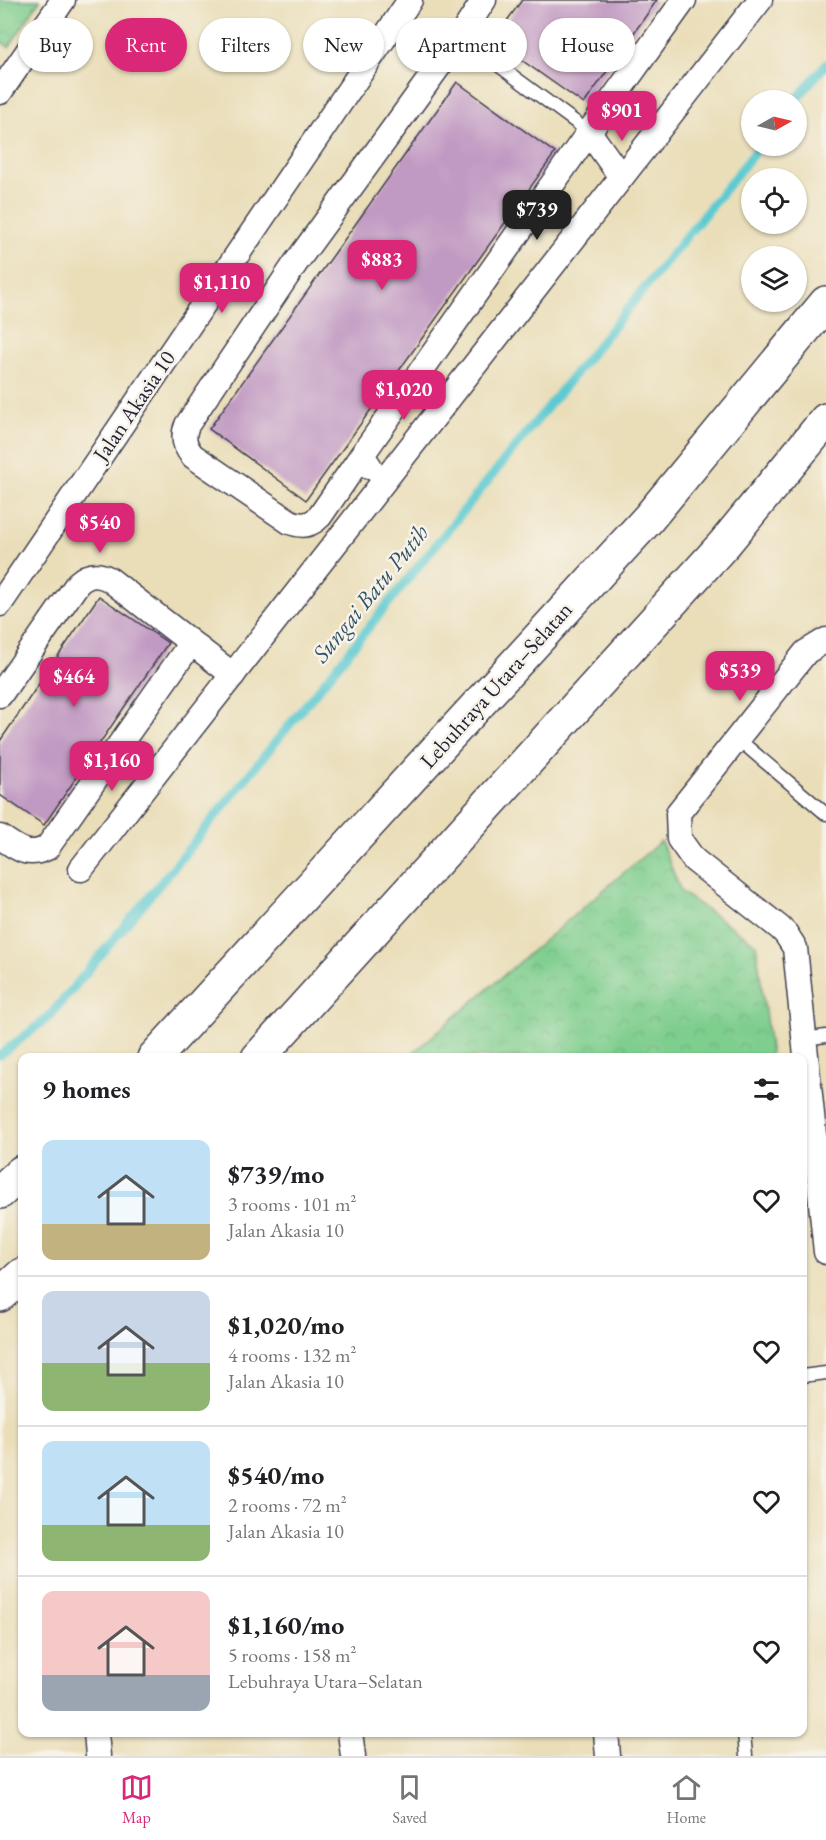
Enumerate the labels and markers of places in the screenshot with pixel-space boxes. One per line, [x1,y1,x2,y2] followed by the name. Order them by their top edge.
[586,91,658,142] pin: $901
[501,190,573,241] pin: $739
[346,240,418,291] pin: $883
[173,263,271,314] pin: $1,110
[355,370,453,421] pin: $1,020
[64,503,136,554] pin: $540
[704,651,776,702] pin: $539
[38,657,110,708] pin: $464
[63,741,161,792] pin: $1,160

